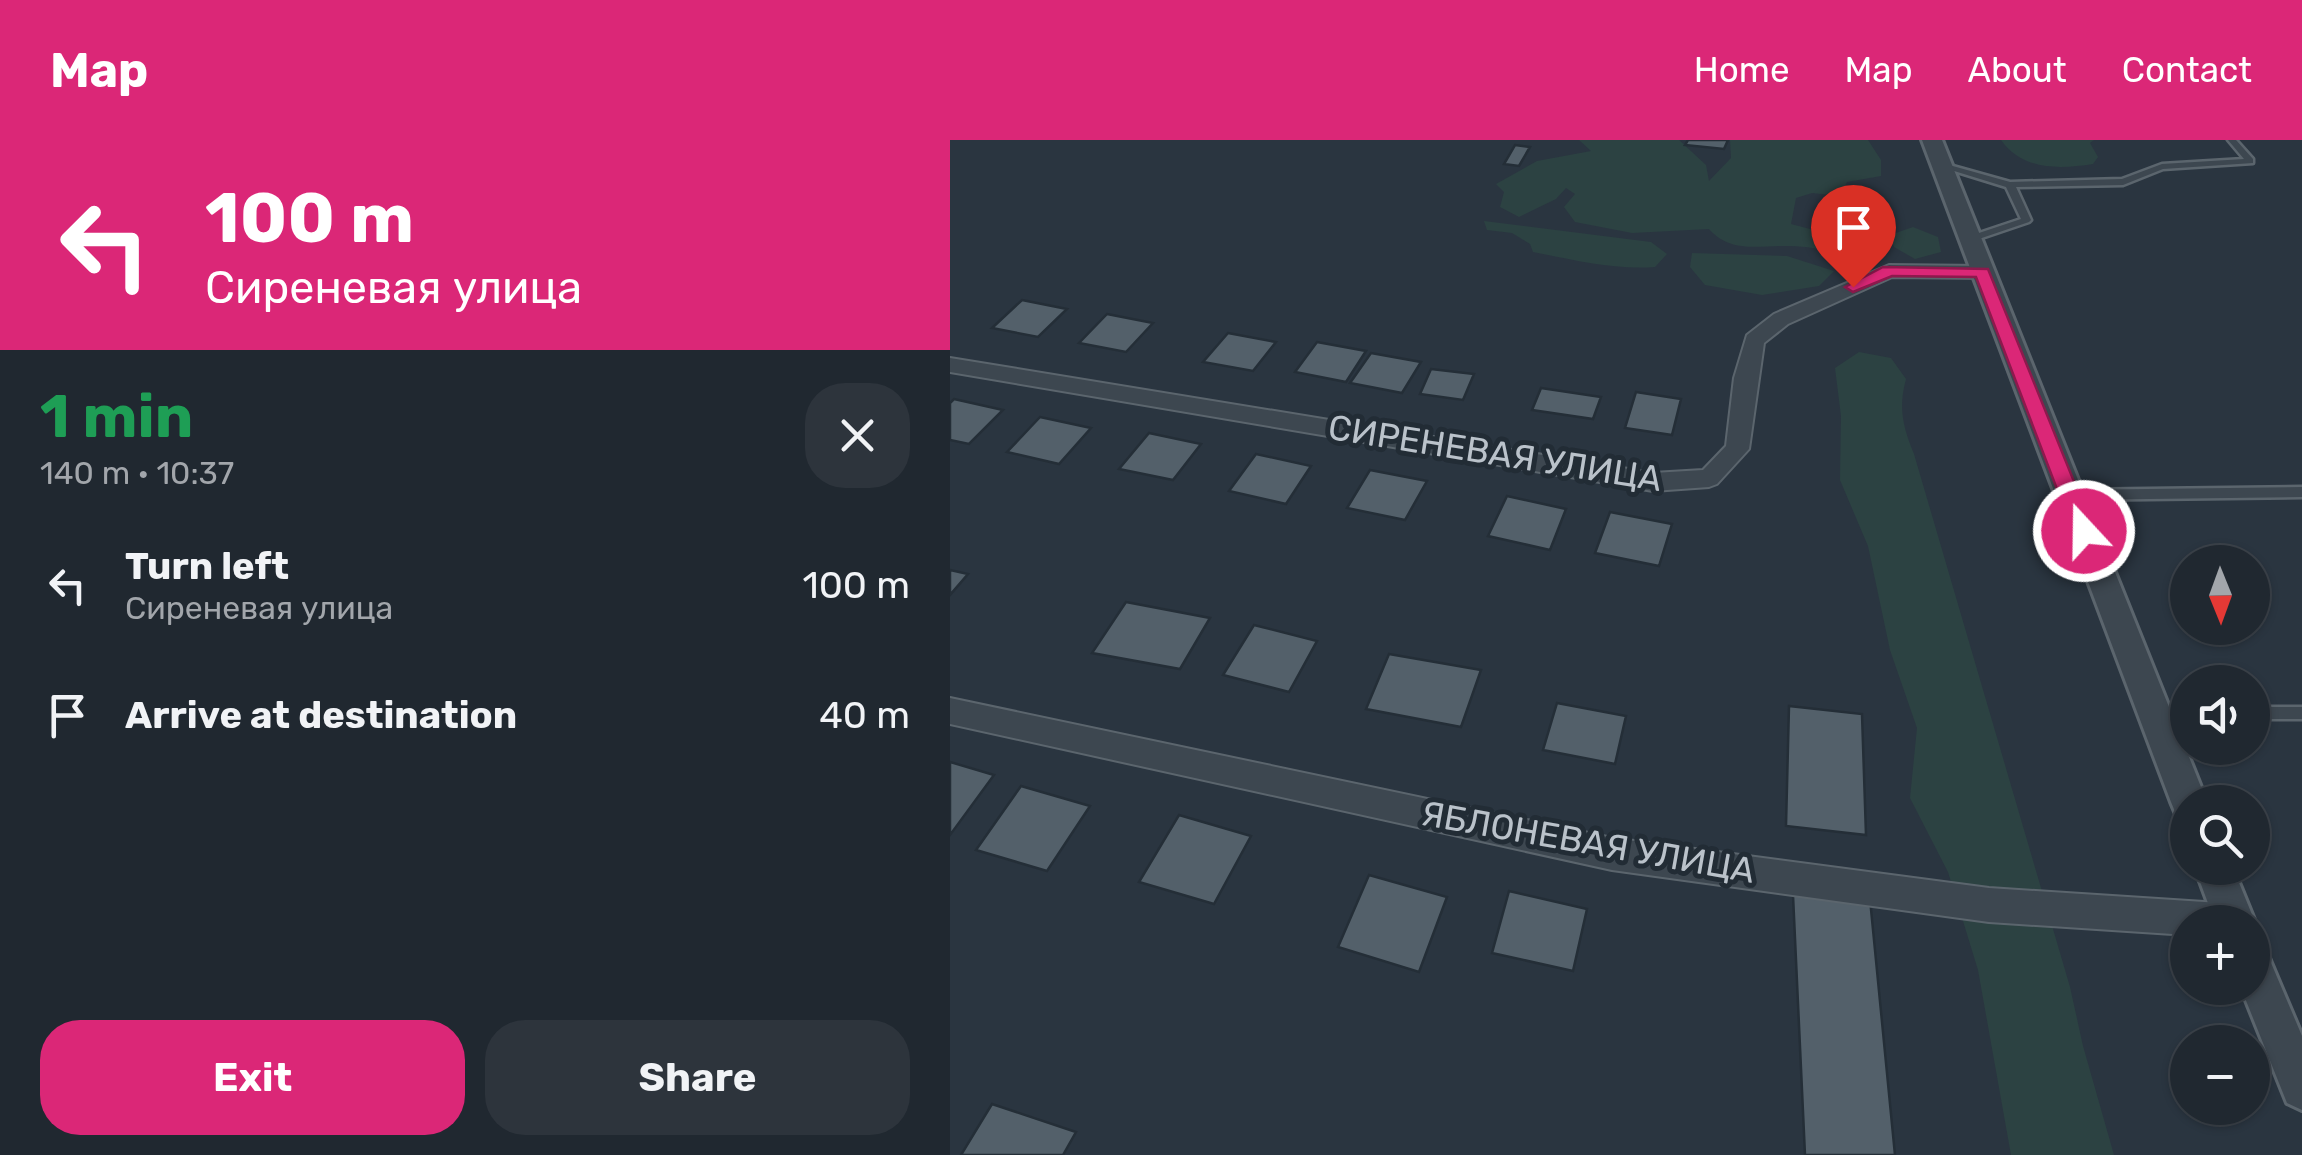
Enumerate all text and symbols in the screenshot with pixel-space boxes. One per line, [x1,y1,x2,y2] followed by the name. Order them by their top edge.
[50,42,148,99] text: Map
[1694,49,1790,91] text: Home
[1845,49,1913,91] text: Map
[1968,49,2067,91] text: About
[2122,49,2252,91] text: Contact
[205,177,414,260] text: 100 m
[40,180,170,310] icon: left
[1811,185,1896,288] pin
[1826,200,1881,255] icon: arrive
[205,261,582,314] text: Сиреневая улица
[40,381,193,452] text: 1 min
[805,383,910,488] button: close
[1325,406,1665,500] street label: СИРЕНЕВАЯ УЛИЦА
[40,454,234,492] text: 140 m · 10:37
[2032,479,2136,583] position arrow
[125,543,289,589] text: Turn left
[2170,545,2270,645] north arrow
[2170,545,2270,1125] map controls
[40,558,95,613] icon: left
[802,562,910,608] text: 100 m
[125,589,393,627] text: Сиреневая улица
[2170,665,2270,765] button: sound
[40,688,95,743] icon: arrive
[125,692,517,738] text: Arrive at destination
[819,692,910,738] text: 40 m
[2170,785,2270,885] button: search
[1418,792,1758,892] street label: ЯБЛОНЕВАЯ УЛИЦА
[2170,905,2270,1005] button: +
[40,1020,465,1135] button: Exit
[485,1020,910,1135] button: Share
[2170,1025,2270,1125] button: −

